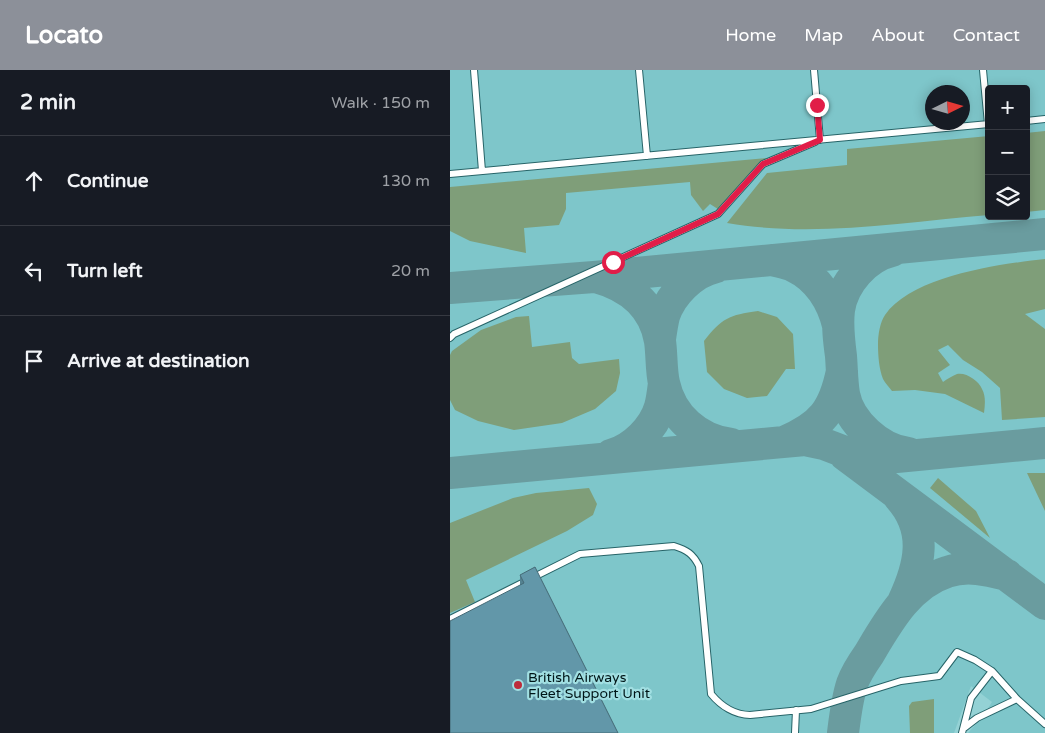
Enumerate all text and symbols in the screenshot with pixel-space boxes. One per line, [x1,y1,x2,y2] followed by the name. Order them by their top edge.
[25,21,103,50] text: Locato
[725,24,776,46] text: Home
[804,24,843,46] text: Map
[871,24,925,46] text: About
[953,24,1020,46] text: Contact
[925,85,970,130] north arrow
[985,85,1030,220] map controls
[985,85,1030,130] button: +
[20,90,76,115] text: 2 min
[331,93,430,113] text: Walk · 150 m
[806,94,829,117] route end
[985,130,1030,175] button: −
[20,167,48,195] icon: ahead
[67,170,149,192] text: Continue
[381,171,430,191] text: 130 m
[985,175,1030,220] button: layers
[602,251,625,274] route start
[20,257,48,285] icon: left
[67,260,143,282] text: Turn left
[391,261,430,281] text: 20 m
[20,347,48,375] icon: arrive
[67,350,250,372] text: Arrive at destination
[528,669,651,702] place label: British Airways Fleet Support Unit
[512,679,524,691] marker: British Airways Fleet Support Unit

